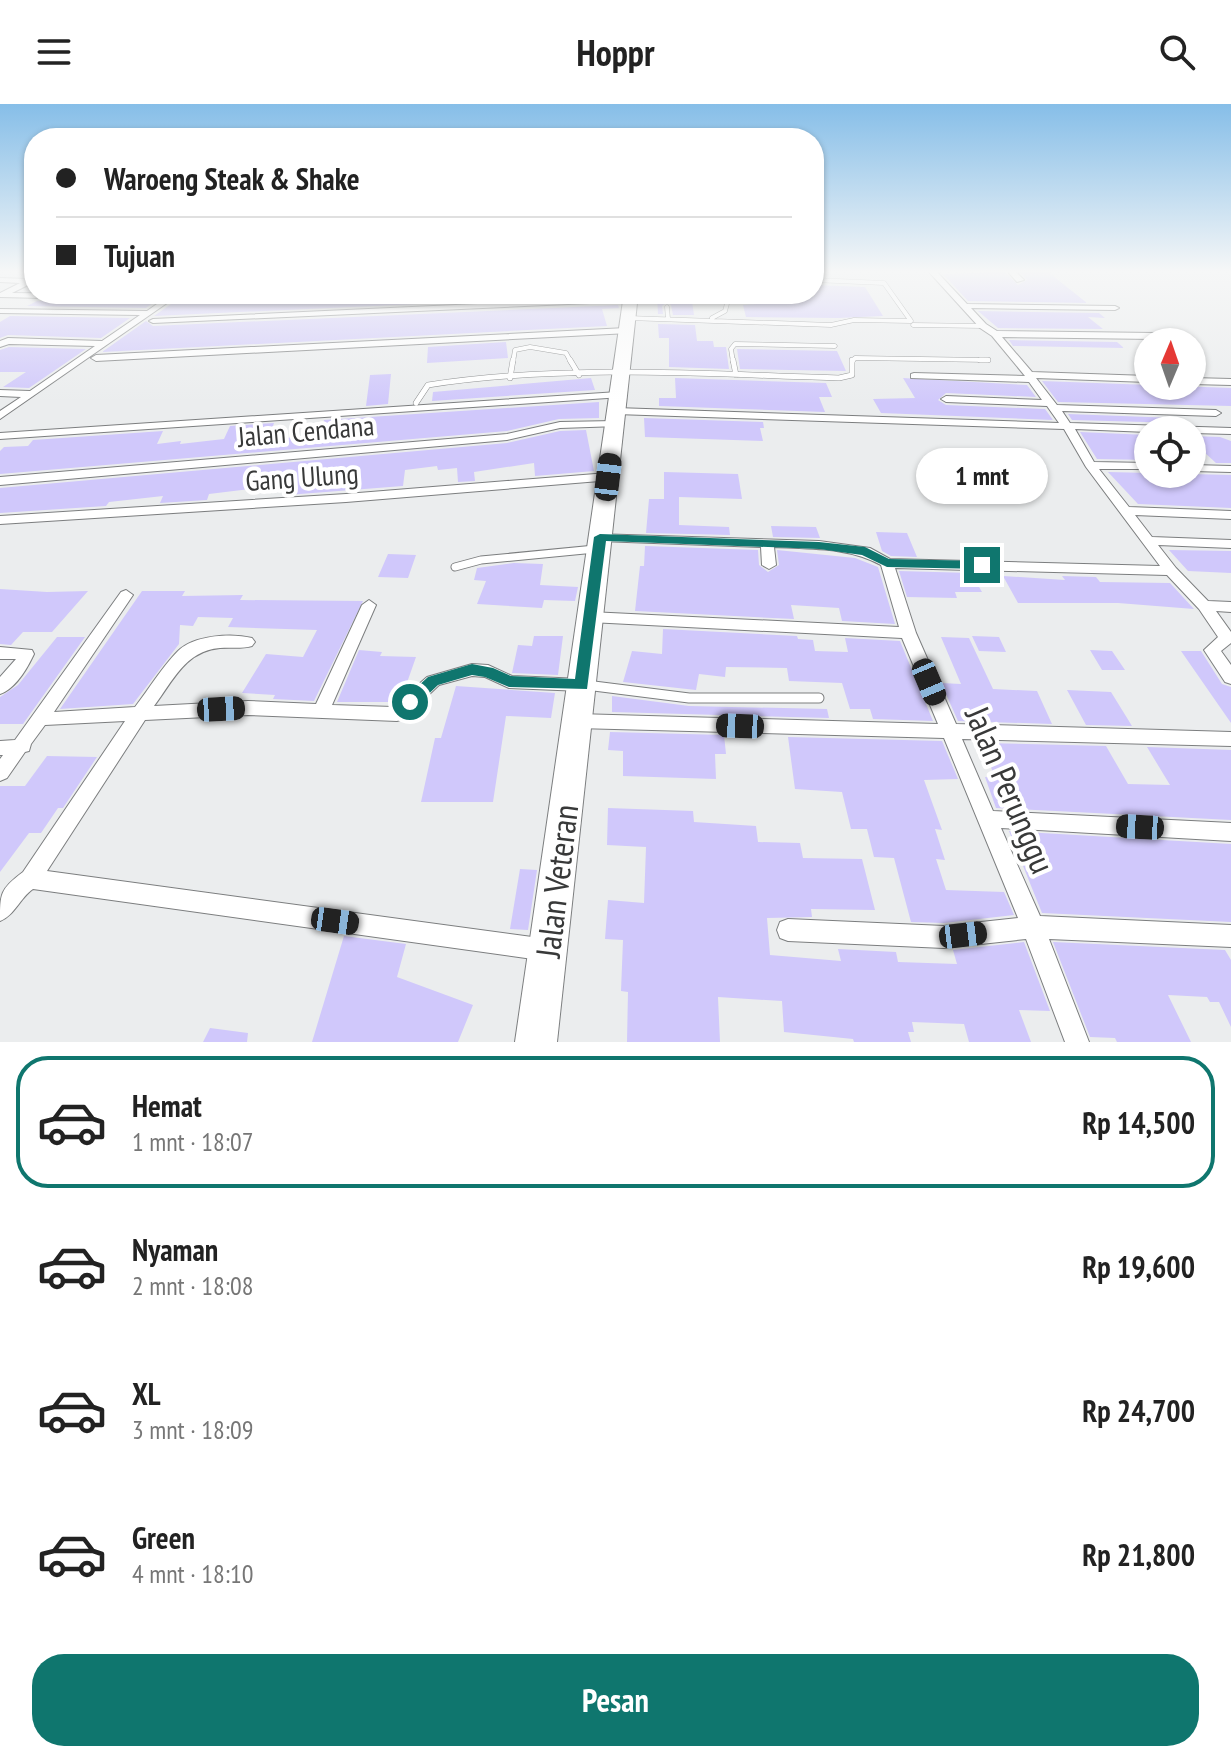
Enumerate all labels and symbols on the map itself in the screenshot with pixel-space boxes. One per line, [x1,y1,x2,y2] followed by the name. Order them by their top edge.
[1134,328,1206,400] north arrow
[235,406,376,455] street label: Jalan Cendana
[916,449,1048,505] callout: 1 mnt
[593,452,623,502] car
[244,454,360,499] street label: Gang Ulung
[964,547,1000,583] route end
[909,655,949,709] car
[392,684,428,720] route start
[196,696,246,722] car
[956,699,1066,880] street label: Jalan Perunggu
[716,713,764,739] car
[525,802,587,961] street label: Jalan Veteran
[1115,814,1165,840] car
[310,906,360,936] car
[938,920,988,950] car

